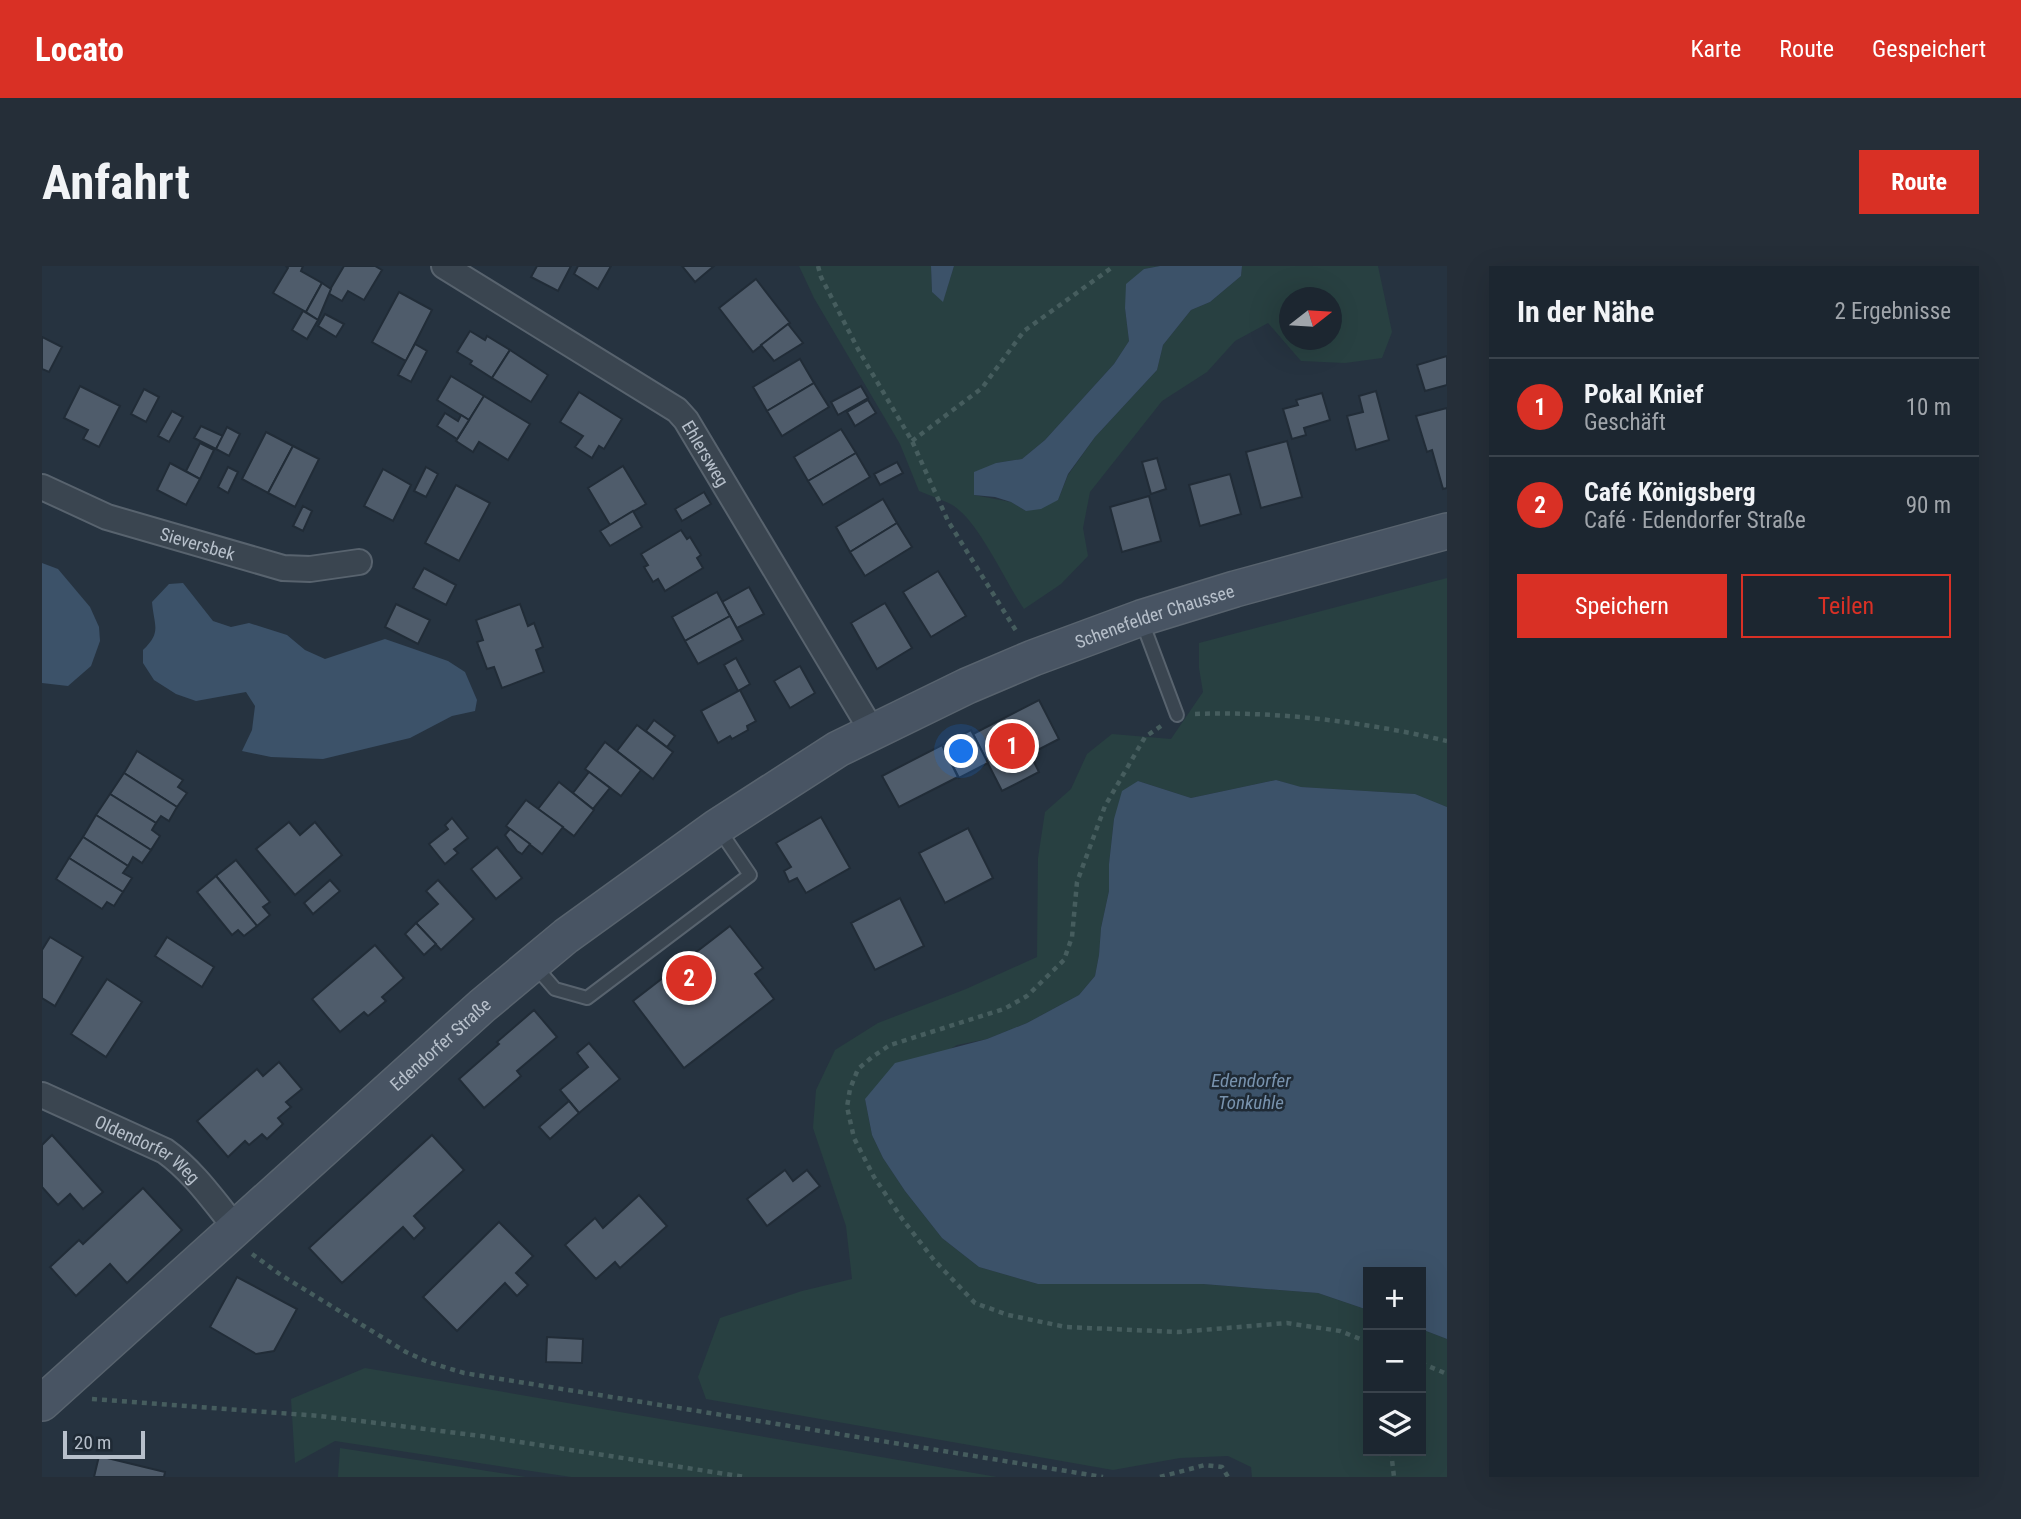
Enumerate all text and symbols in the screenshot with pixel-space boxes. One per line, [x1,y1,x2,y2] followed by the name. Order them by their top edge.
[35,30,124,69] text: Locato
[1691,35,1741,63] text: Karte
[1779,35,1834,63] text: Route
[1872,35,1986,63] text: Gespeichert
[1859,150,1979,214] button: Route
[42,154,190,211] text: Anfahrt
[1279,287,1342,350] north arrow
[1517,294,1654,329] text: In der Nähe
[1834,298,1951,325] text: 2 Ergebnisse
[1584,379,1703,409] text: Pokal Knief
[1534,394,1546,421] text: 1
[1906,394,1951,421] text: 10 m
[1584,409,1666,436] text: Geschäft
[678,416,734,490] street label: Ehlersweg
[1584,477,1756,507] text: Café Königsberg
[1534,492,1546,519] text: 2
[1906,492,1951,519] text: 90 m
[1584,507,1806,534] text: Café · Edendorfer Straße
[158,522,238,564] street label: Sieversbek
[1517,574,1727,638] button: Speichern
[1741,574,1951,638] button: Teilen
[1072,579,1237,652] street label: Schenefelder Chaussee
[989,720,1035,772] pin: 1
[944,734,978,768] your location
[666,952,712,1004] pin: 2
[385,993,495,1095] street label: Edendorfer Straße
[1211,1069,1291,1114] water label: Edendorfer Tonkuhle
[92,1110,205,1187] street label: Oldendorfer Weg
[1363,1267,1426,1456] map controls
[1363,1267,1426,1330] button: +
[1363,1330,1426,1393] button: −
[1363,1393,1426,1456] button: layers
[63,1428,145,1460] scale bar
[74,1431,111,1454] text: 20 m

